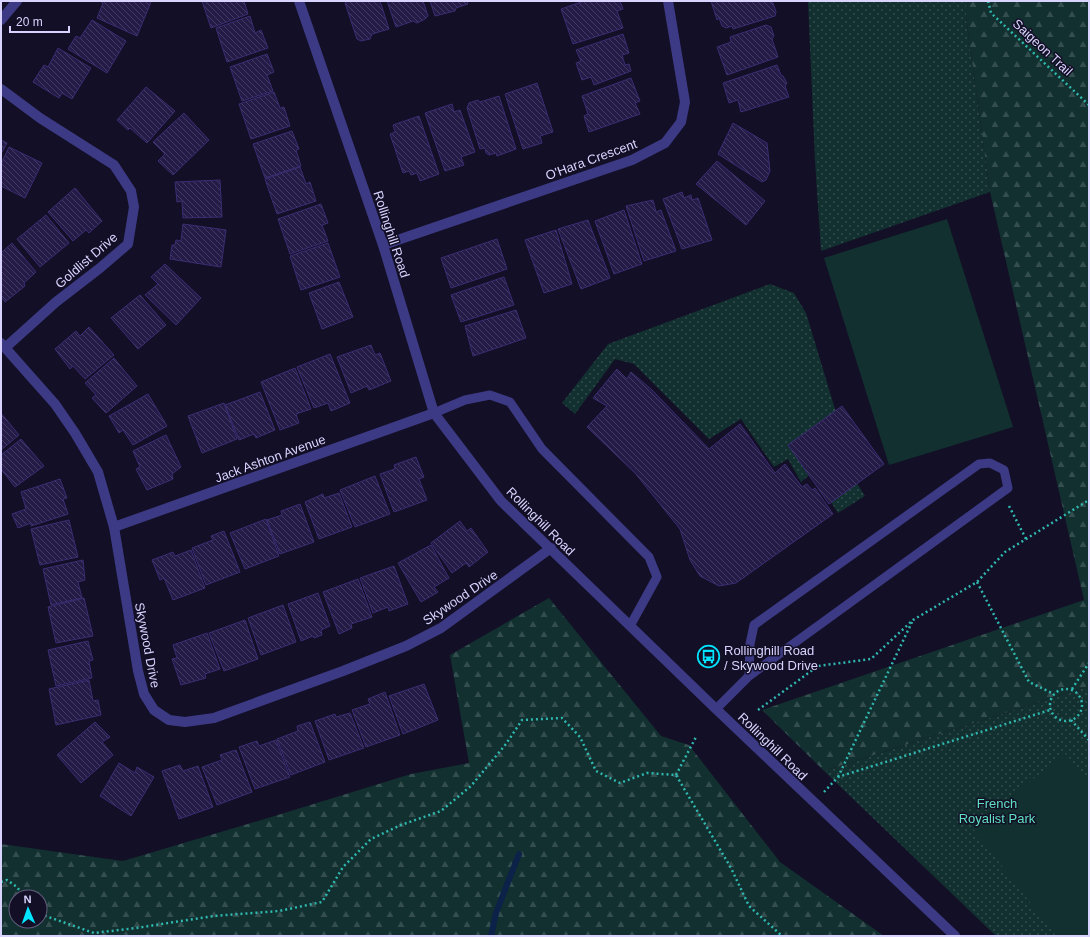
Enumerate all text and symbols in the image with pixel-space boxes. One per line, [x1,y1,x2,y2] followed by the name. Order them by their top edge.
[10,8,69,34] scale bar
[16,15,43,29] text: 20 m
[1010,16,1076,79] street label: Saigeon Trail
[543,136,639,183] street label: O'Hara Crescent
[370,189,413,279] street label: Rollinghill Road
[52,229,120,291] street label: Goldlist Drive
[213,431,328,486] street label: Jack Ashton Avenue
[503,484,578,559] street label: Rollinghill Road
[420,567,500,628] street label: Skywood Drive
[132,601,163,689] street label: Skywood Drive
[724,643,818,673] place label: Rollinghill Road / Skywood Drive
[696,644,722,670] bus stop icon: Rollinghill Road / Skywood Drive
[735,710,810,783] street label: Rollinghill Road
[959,796,1036,826] park label: French Royalist Park
[8,889,48,929] north arrow
[23,893,32,905] text: N

